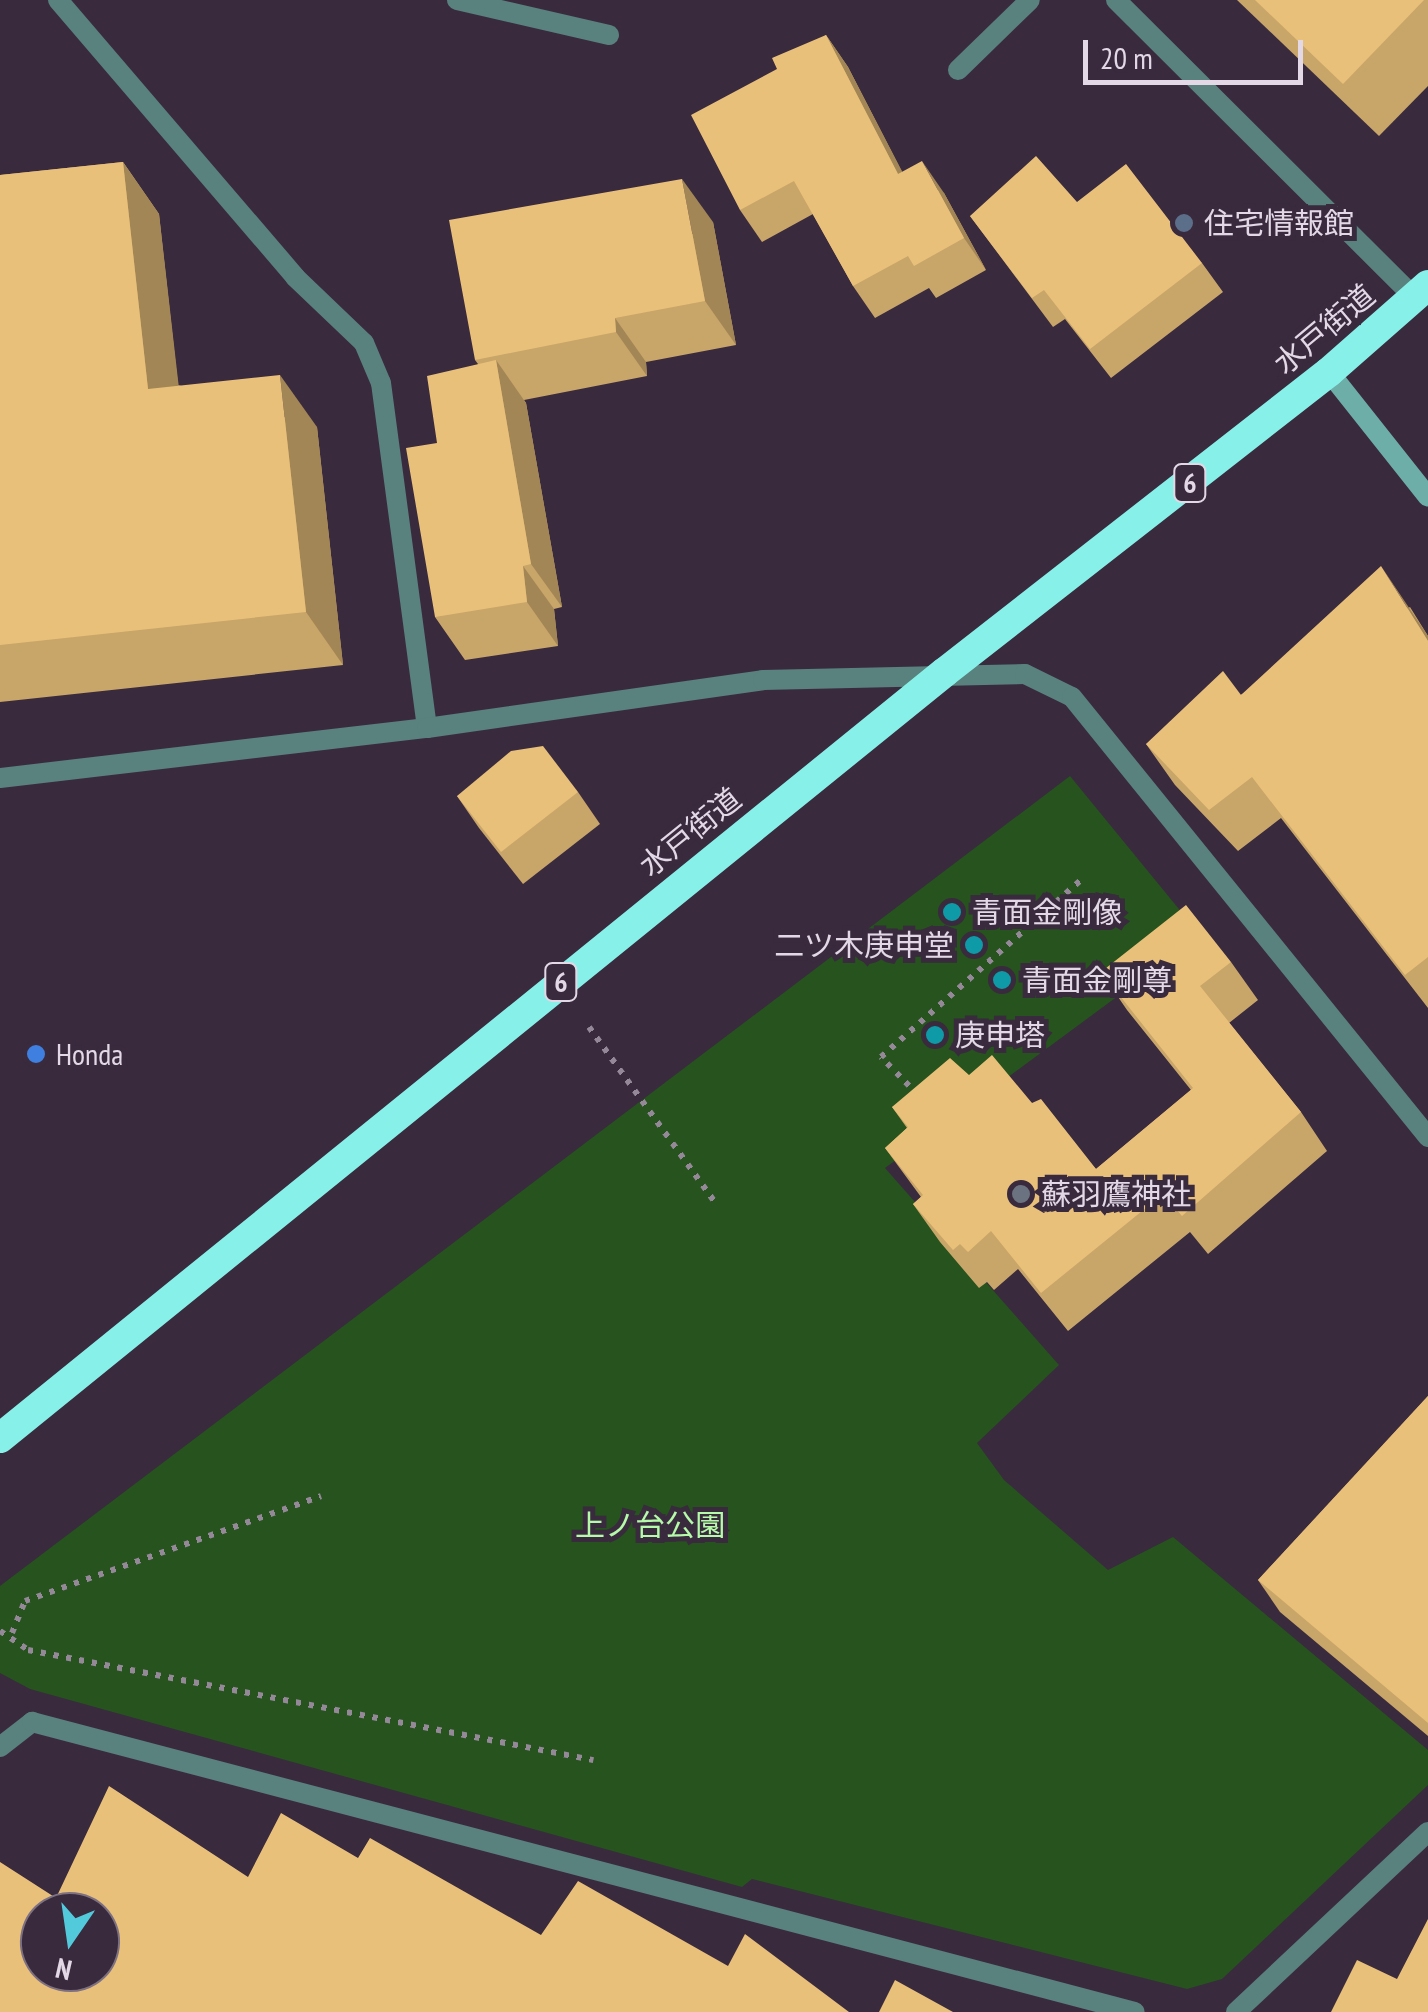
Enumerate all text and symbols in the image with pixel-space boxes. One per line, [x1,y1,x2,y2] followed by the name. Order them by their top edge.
[1088,20,1308,82] scale bar
[1100,38,1153,77] text: 20 m
[1204,205,1354,241] place label: 住宅情報館
[1173,212,1195,234] marker: 住宅情報館
[1266,277,1382,381] street label: 水戸街道
[1172,460,1208,506] road number: 6
[632,780,748,884] street label: 水戸街道
[972,894,1122,930] place label: 青面金剛像
[941,901,963,923] marker: 青面金剛像
[774,927,954,963] place label: 二ツ木庚申堂
[963,934,985,956] marker: 二ツ木庚申堂
[544,959,578,1005] road number: 6
[1022,962,1172,998] place label: 青面金剛尊
[991,969,1013,991] marker: 青面金剛尊
[955,1017,1045,1053] place label: 庚申塔
[924,1024,946,1046] marker: 庚申塔
[56,1036,123,1072] place label: Honda
[25,1043,47,1065] marker: Honda
[1041,1176,1191,1212] place label: 蘇羽鷹神社
[1010,1183,1032,1205] marker: 蘇羽鷹神社
[575,1507,725,1543] park label: 上ノ台公園
[20,1892,120,1992] north arrow
[52,1950,75,1989] text: N

